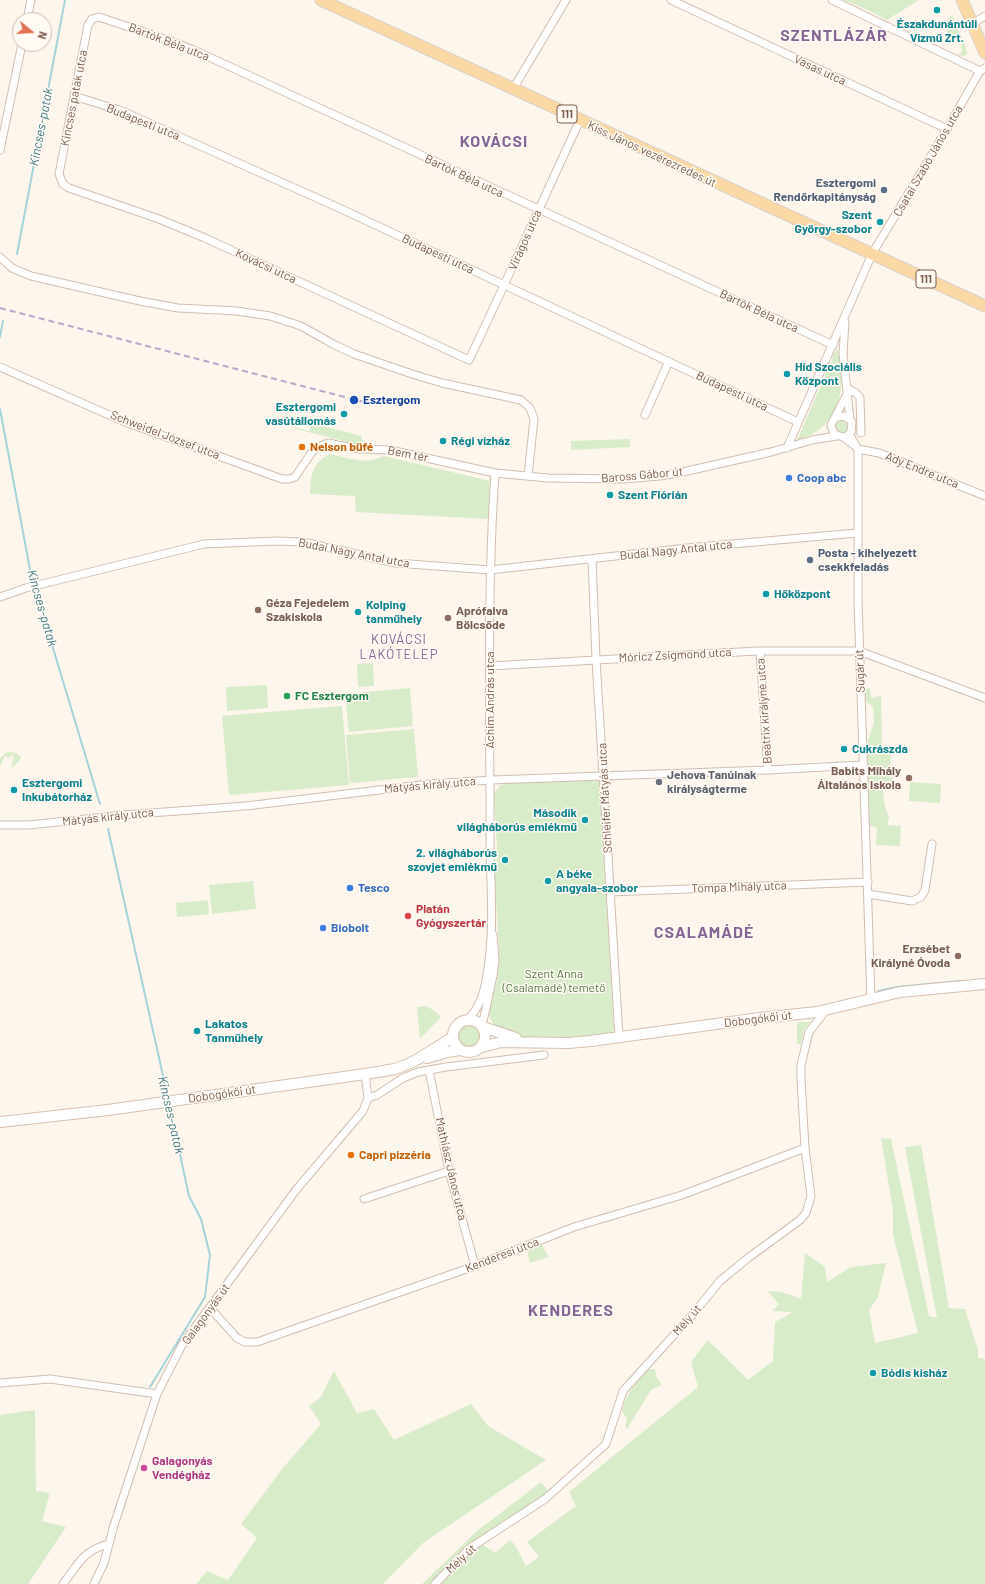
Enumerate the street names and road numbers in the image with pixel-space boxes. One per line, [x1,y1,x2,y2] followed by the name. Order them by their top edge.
[127,20,211,64] street label: Bartók Béla utca
[58,49,90,147] street label: Kincses patak utca
[792,52,848,88] street label: Vasas utca
[104,101,182,143] street label: Budapesti utca
[890,103,966,219] street label: Csatai Szabó János utca
[557,105,577,123] road number: 111
[585,118,719,190] street label: Kiss János vezérezredes út
[422,151,506,201] street label: Bartók Béla utca
[505,208,545,272] street label: Virágos utca
[400,231,476,277] street label: Budapesti utca
[233,246,299,286] street label: Kovácsi utca
[916,270,936,288] road number: 111
[717,286,801,336] street label: Bartók Béla utca
[694,368,770,414] street label: Budapesti utca
[108,407,222,463] street label: Schweidel József utca
[386,443,430,465] street label: Bem tér
[883,449,961,491] street label: Ady Endre utca
[600,464,684,486] street label: Baross Gábor út
[297,535,411,571] street label: Budai Nagy Antal utca
[619,537,733,563] street label: Budai Nagy Antal utca
[618,645,732,665] street label: Móricz Zsigmond utca
[852,649,868,693] street label: Sugár út
[483,651,497,749] street label: Áchim András utca
[753,658,775,764] street label: Beatrix királyné utca
[595,742,615,854] street label: Schleifer Mátyás utca
[384,774,476,796] street label: Mátyás király utca
[62,805,154,829] street label: Mátyás király utca
[691,878,787,896] street label: Tompa Mihály utca
[723,1008,793,1030] street label: Dobogókői út
[187,1082,257,1106] street label: Dobogókői út
[432,1116,470,1222] street label: Mathiász János utca
[463,1234,541,1276] street label: Kenderesi utca
[179,1281,233,1347] street label: Galagonyás út
[670,1302,704,1338] street label: Mély út
[443,1541,479,1577] street label: Mély út

